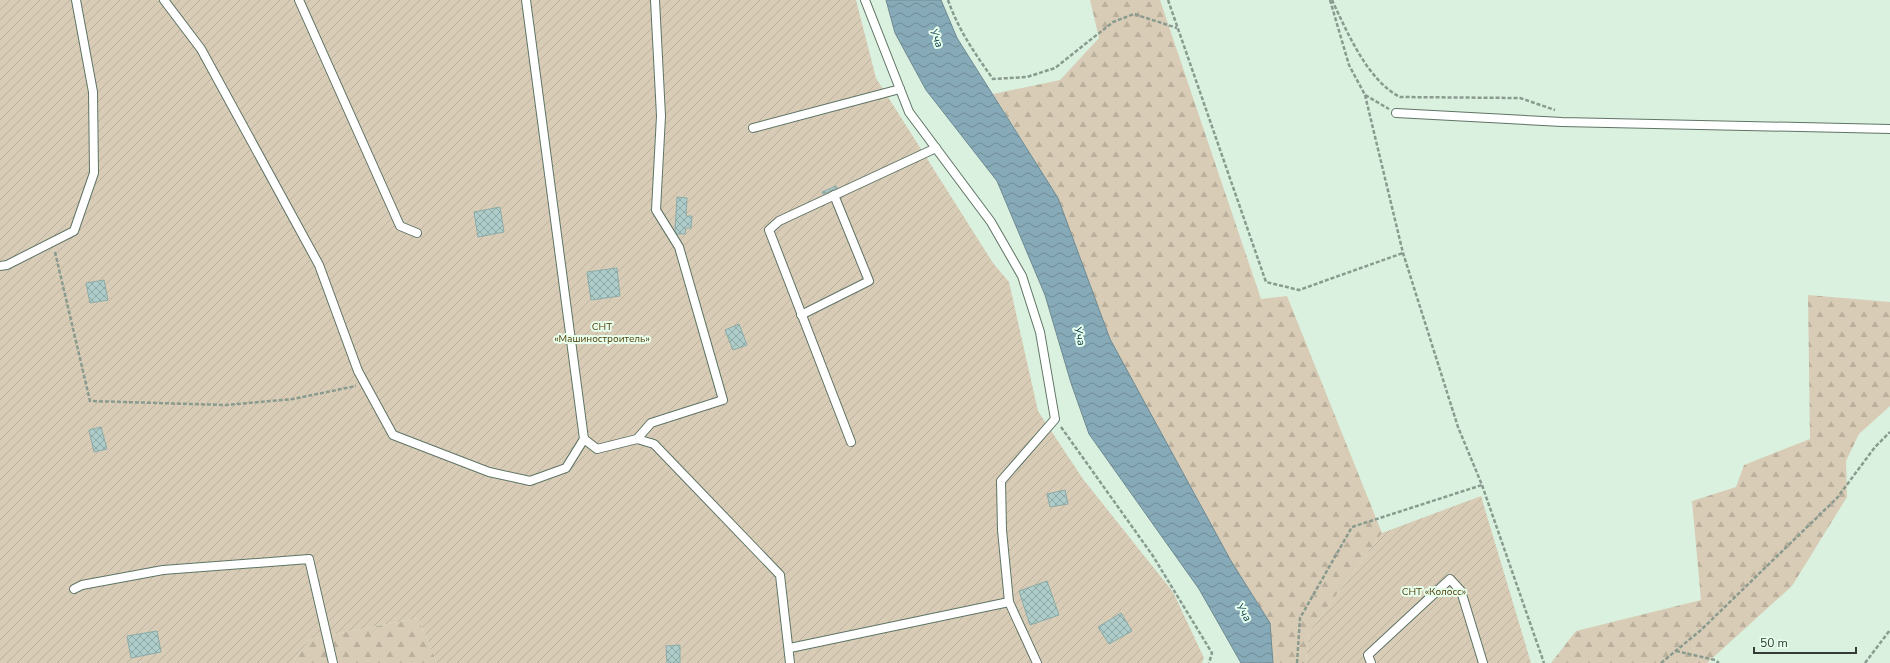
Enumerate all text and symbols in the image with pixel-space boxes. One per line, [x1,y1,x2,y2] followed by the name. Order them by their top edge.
[926,27,947,50] water label: Уча
[554,320,650,346] park label: СНТ «Машиностроитель»
[1070,325,1089,347] water label: Уча
[1402,585,1466,599] park label: СНТ «Колосс»
[1232,600,1255,624] water label: Уча
[1754,629,1856,655] scale bar
[1760,635,1788,651] text: 50 m

